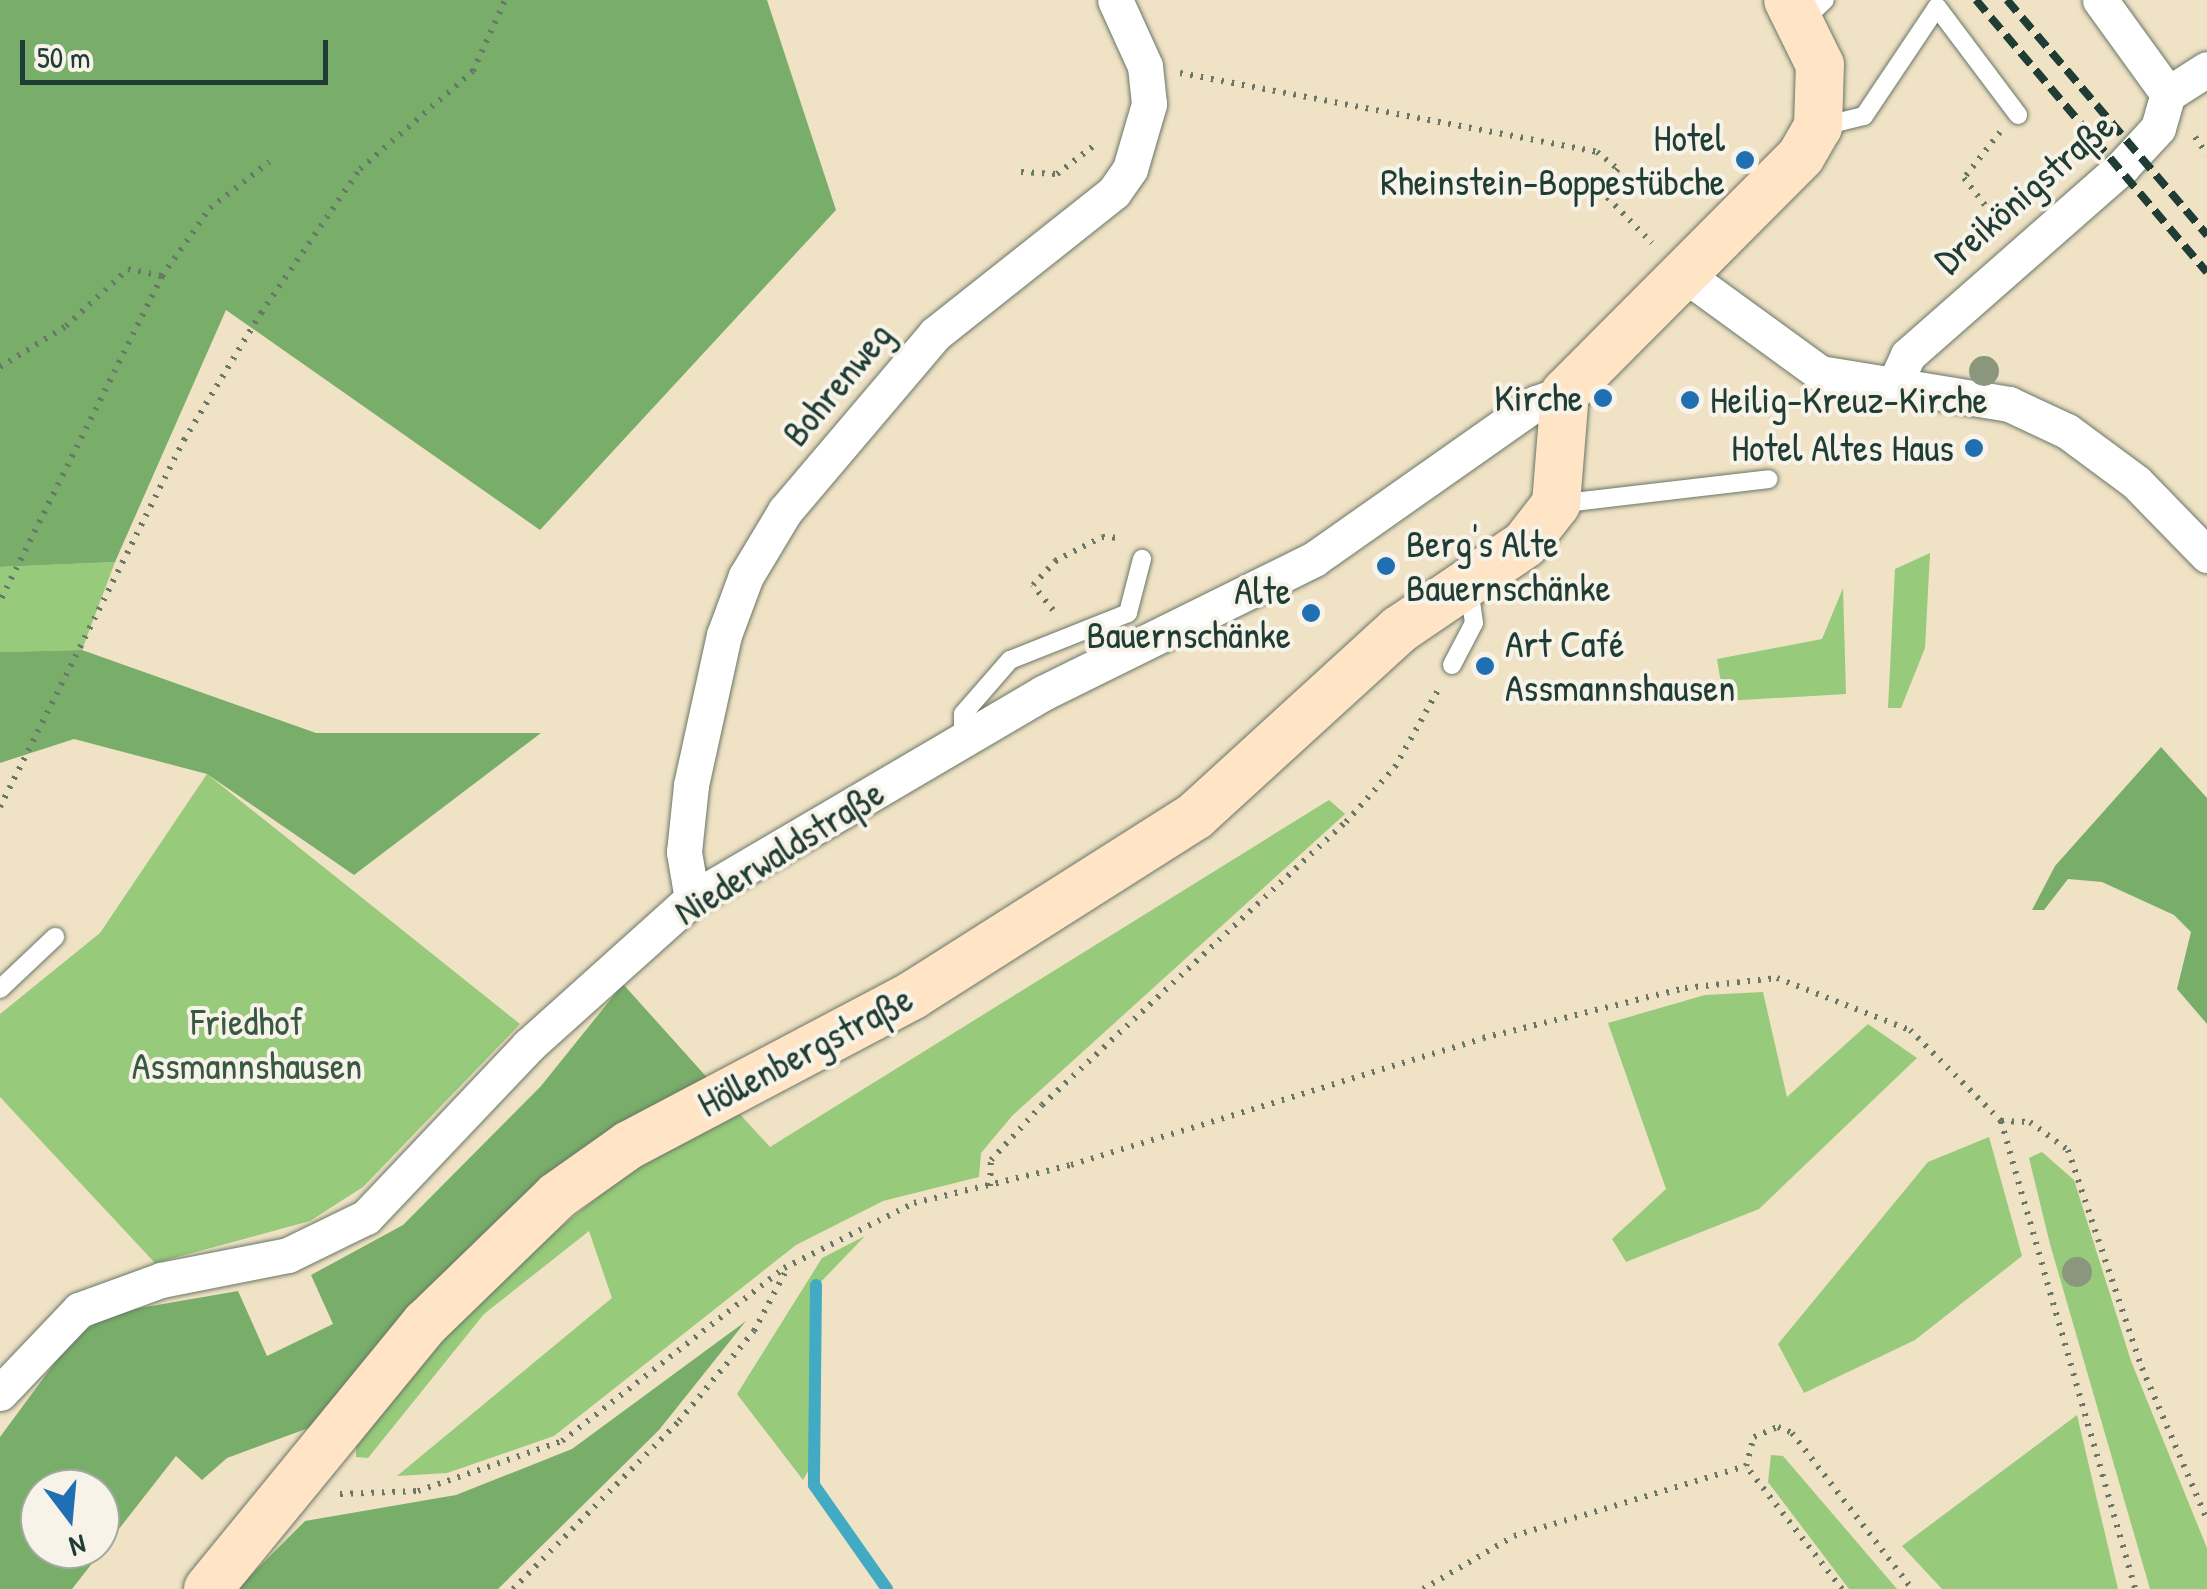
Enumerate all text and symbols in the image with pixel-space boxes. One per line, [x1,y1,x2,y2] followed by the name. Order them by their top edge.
[25,20,332,82] scale bar
[37,37,90,77] text: 50 m
[1925,103,2123,283] street label: Dreikönigstraße
[1380,115,1725,204] place label: Hotel Rheinstein-Boppestübche
[1734,149,1756,171] marker: Hotel Rheinstein-Boppestübche
[772,313,902,455] street label: Bohrenweg
[1494,375,1583,421] place label: Kirche
[1710,377,1988,423] place label: Heilig-Kreuz-Kirche
[1592,387,1614,409] marker: Kirche
[1679,389,1701,411] marker: Heilig-Kreuz-Kirche
[1731,425,1954,471] place label: Hotel Altes Haus
[1963,437,1985,459] marker: Hotel Altes Haus
[1406,521,1611,610] place label: Berg's Alte Bauernschänke
[1375,555,1397,577] marker: Berg's Alte Bauernschänke
[1086,568,1291,658] place label: Alte Bauernschänke
[1300,602,1322,624] marker: Alte Bauernschänke
[1505,621,1736,711] place label: Art Café Assmannshausen
[1474,655,1496,677] marker: Art Café Assmannshausen
[666,770,892,934] street label: Niederwaldstraße
[690,975,920,1127] street label: Höllenbergstraße
[132,999,362,1088] park label: Friedhof Assmannshausen
[20,1469,120,1569] north arrow
[65,1526,90,1566] text: N

